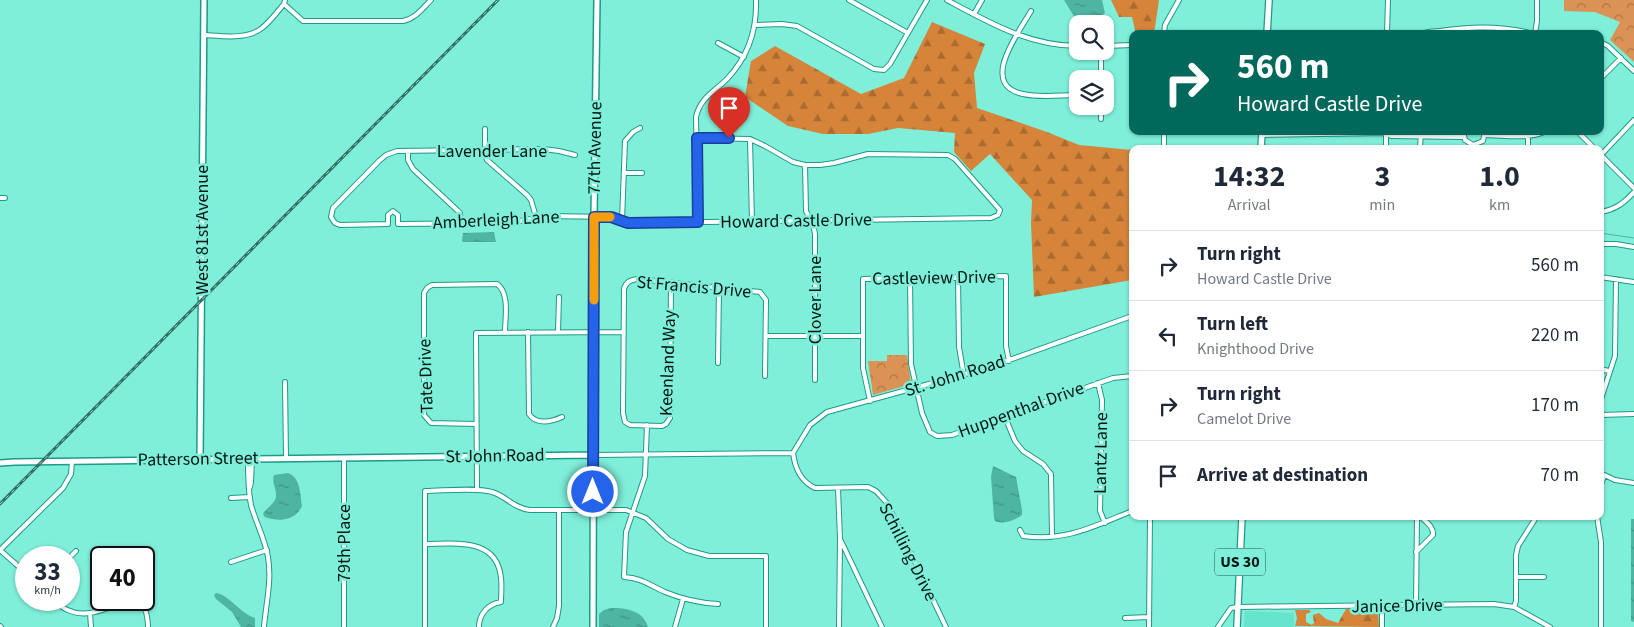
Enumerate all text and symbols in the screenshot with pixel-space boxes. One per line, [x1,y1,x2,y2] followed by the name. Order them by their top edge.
[1069,15,1114,115] map controls
[1069,15,1114,60] button: search
[1237,42,1329,92] text: 560 m
[1154,50,1219,115] icon: right
[1069,70,1114,115] button: layers
[708,87,750,138] pin
[1237,88,1422,120] text: Howard Castle Drive
[715,94,743,122] icon: arrive
[582,101,608,195] street label: 77th Avenue
[437,139,547,164] street label: Lavender Lane
[1213,155,1285,198] text: 14:32
[1374,155,1390,198] text: 3
[1479,155,1520,198] text: 1.0
[190,165,215,295] street label: West 81st Avenue
[1228,194,1271,216] text: Arrival
[1369,194,1395,216] text: min
[1489,194,1510,216] text: km
[432,204,560,236] street label: Amberleigh Lane
[720,207,872,235] street label: Howard Castle Drive
[1197,241,1281,268] text: Turn right
[1154,252,1182,280] icon: right
[1531,252,1579,279] text: 560 m
[803,256,828,344] street label: Clover Lane
[872,264,996,292] street label: Castleview Drive
[1197,268,1332,290] text: Howard Castle Drive
[636,270,752,304] street label: St Francis Drive
[654,309,682,417] street label: Keenland Way
[1197,311,1268,338] text: Turn left
[1154,322,1182,350] icon: left
[1531,322,1579,349] text: 220 m
[412,338,440,414] street label: Tate Drive
[1197,338,1314,360] text: Knighthood Drive
[902,349,1008,403] street label: St. John Road
[954,376,1088,444] street label: Huppenthal Drive
[1197,381,1281,408] text: Turn right
[1154,392,1182,420] icon: right
[1531,392,1579,419] text: 170 m
[1197,408,1291,430] text: Camelot Drive
[1088,412,1114,494] street label: Lantz Lane
[445,443,545,469] street label: St John Road
[137,445,259,473] street label: Patterson Street
[1154,462,1182,490] icon: arrive
[1197,462,1368,489] text: Arrive at destination
[1541,462,1579,489] text: 70 m
[566,465,618,517] position arrow
[873,499,943,605] street label: Schilling Drive
[332,504,357,582] street label: 79th Place
[90,546,155,611] speed limit sign: 40
[1215,548,1265,576] road number: US 30
[34,554,61,590] text: 33
[34,582,61,599] text: km/h
[1351,593,1443,619] street label: Janice Drive

